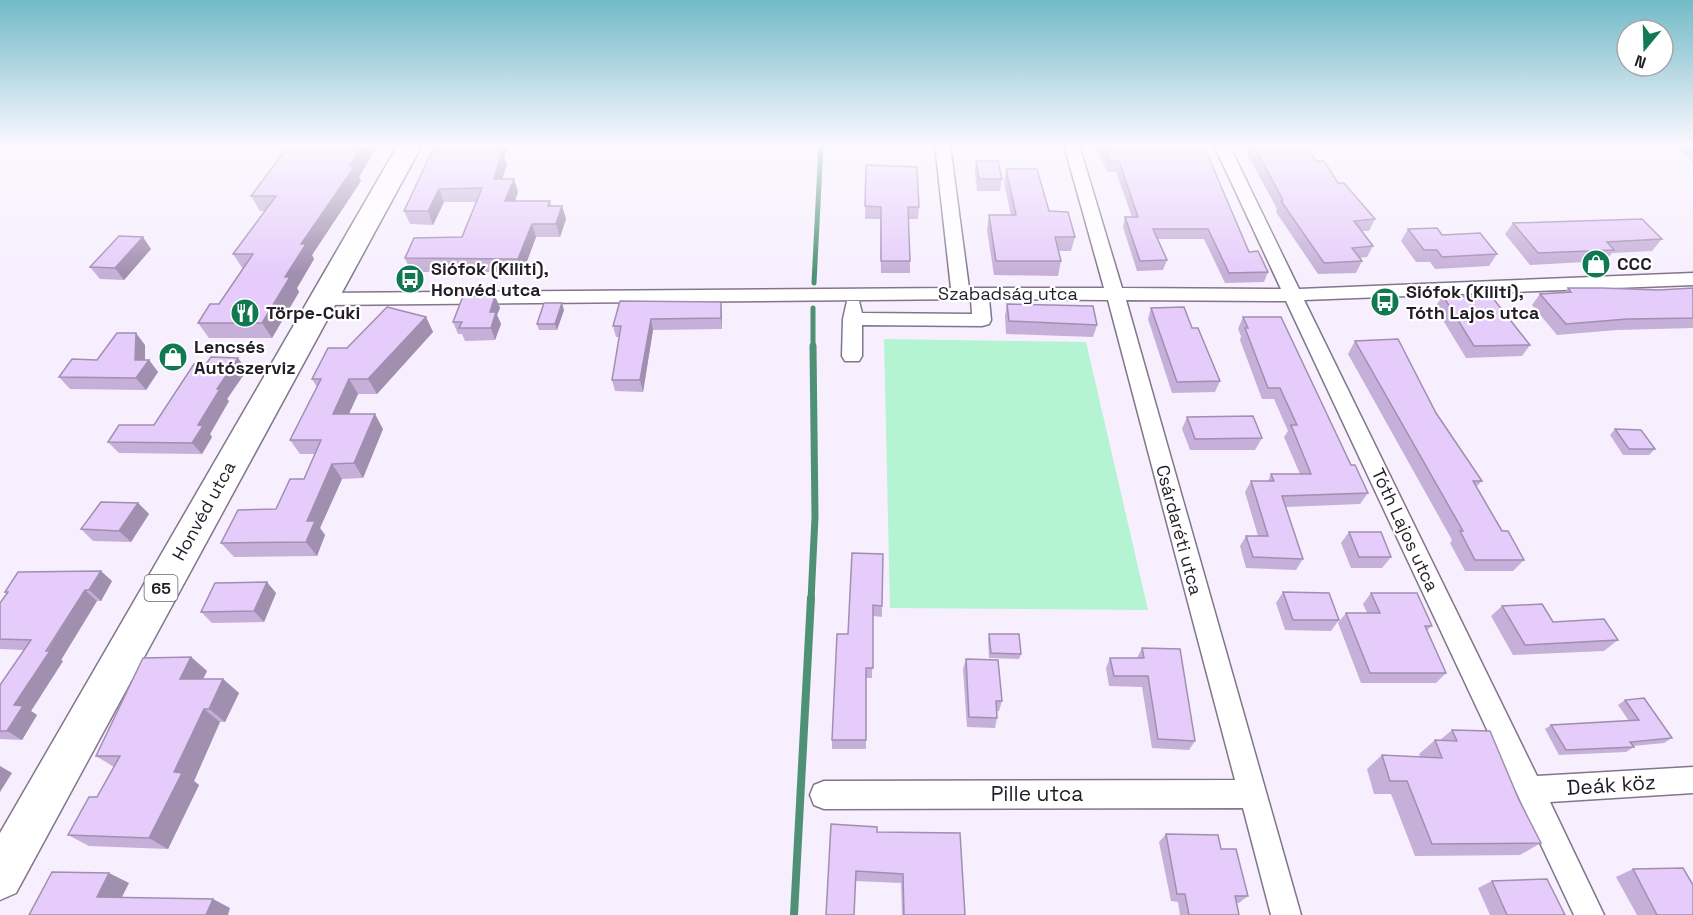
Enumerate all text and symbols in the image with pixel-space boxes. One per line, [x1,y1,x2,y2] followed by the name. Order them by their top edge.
[1615,18,1675,78] north arrow
[1632,50,1649,73] text: N
[1580,248,1612,280] shop icon: CCC
[1617,252,1652,275] place label: CCC
[431,257,549,301] place label: Siófok (Kiliti), Honvéd utca
[394,263,426,295] bus stop icon: Siófok (Kiliti), Honvéd utca
[1406,280,1540,324] place label: Siófok (Kiliti), Tóth Lajos utca
[938,282,1078,305] street label: Szabadság utca
[1369,286,1401,318] bus stop icon: Siófok (Kiliti), Tóth Lajos utca
[229,297,261,329] restaurant icon: Törpe-Cuki
[266,301,360,324] place label: Törpe-Cuki
[194,335,296,379] place label: Lencsés Autószerviz
[157,341,189,373] shop icon: Lencsés Autószerviz
[167,457,240,564] street label: Honvéd utca
[1151,462,1208,598] street label: Csárdaréti utca
[1367,464,1444,595] street label: Tóth Lajos utca
[144,575,178,601] road number: 65
[1565,768,1657,801] street label: Deák köz
[991,780,1083,807] street label: Pille utca

